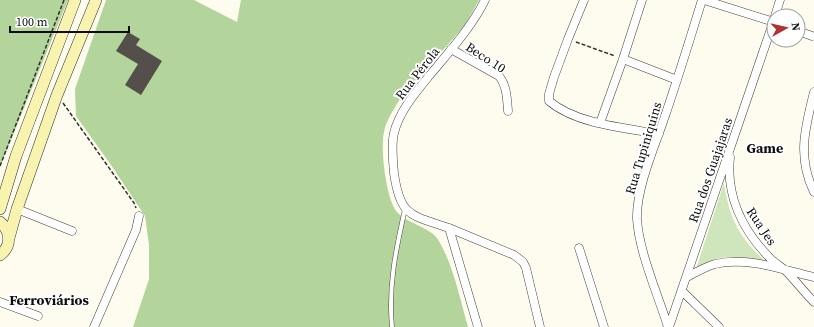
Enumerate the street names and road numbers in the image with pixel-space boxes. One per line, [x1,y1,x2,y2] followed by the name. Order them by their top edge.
[463,38,509,77] street label: Beco 10
[392,43,444,103] street label: Rua Pérola
[621,100,666,196] street label: Rua Tupiniquins
[685,115,736,225] street label: Rua dos Guajajaras
[743,204,781,249] street label: Rua Jes

